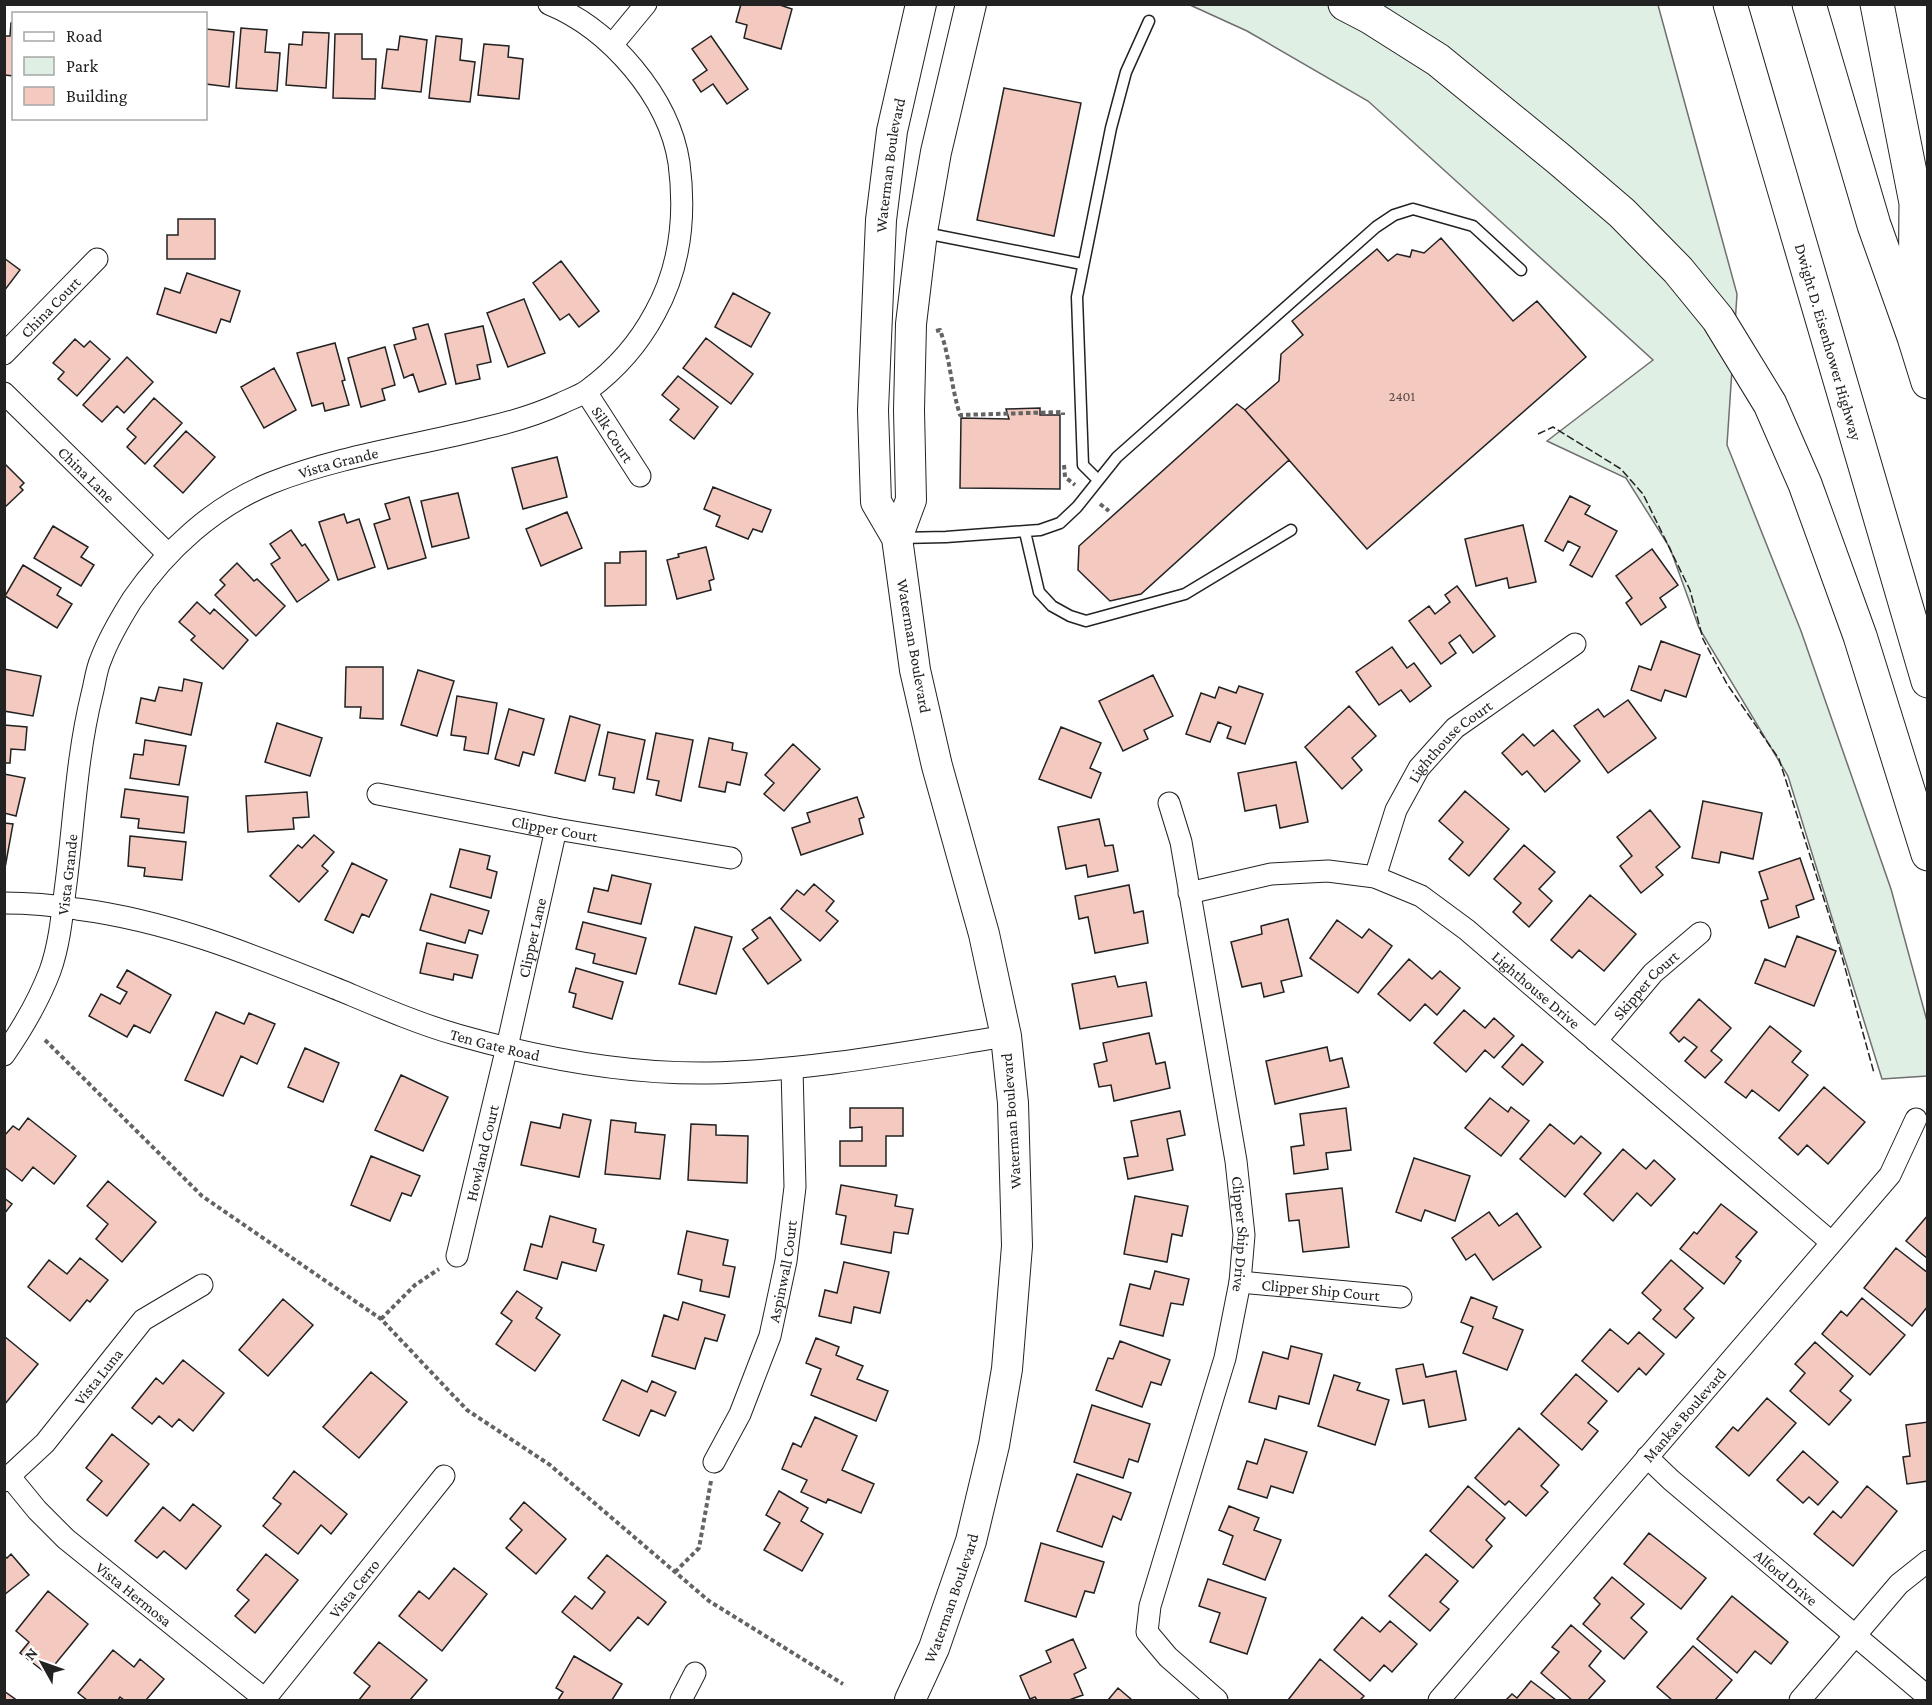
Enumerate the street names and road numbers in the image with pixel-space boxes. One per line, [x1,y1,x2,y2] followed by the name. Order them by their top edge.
[872,96,908,233] street label: Waterman Boulevard
[1792,241,1866,443] street label: Dwight D. Eisenhower Highway
[17,273,84,341] street label: China Court
[589,403,638,466] street label: Silk Court
[55,443,119,506] street label: China Lane
[296,444,380,481] street label: Vista Grande
[894,578,934,715] street label: Waterman Boulevard
[1404,696,1496,785] street label: Lighthouse Court
[510,812,600,844] street label: Clipper Court
[54,833,80,916] street label: Vista Grande
[514,896,549,979] street label: Clipper Lane
[1609,946,1682,1023] street label: Skipper Court
[1489,947,1584,1032] street label: Lighthouse Drive
[448,1025,542,1064] street label: Ten Gate Road
[998,1052,1024,1189] street label: Waterman Boulevard
[462,1102,502,1203] street label: Howland Court
[1229,1175,1253,1294] street label: Clipper Ship Drive
[765,1219,799,1324] street label: Aspinwall Court
[1261,1276,1381,1304] street label: Clipper Ship Court
[70,1344,126,1408] street label: Vista Luna
[1639,1364,1729,1465] street label: Mankas Boulevard
[920,1531,981,1665] street label: Waterman Boulevard
[1751,1546,1821,1609] street label: Alford Drive
[325,1555,383,1621] street label: Vista Cerro
[93,1558,176,1630] street label: Vista Hermosa

